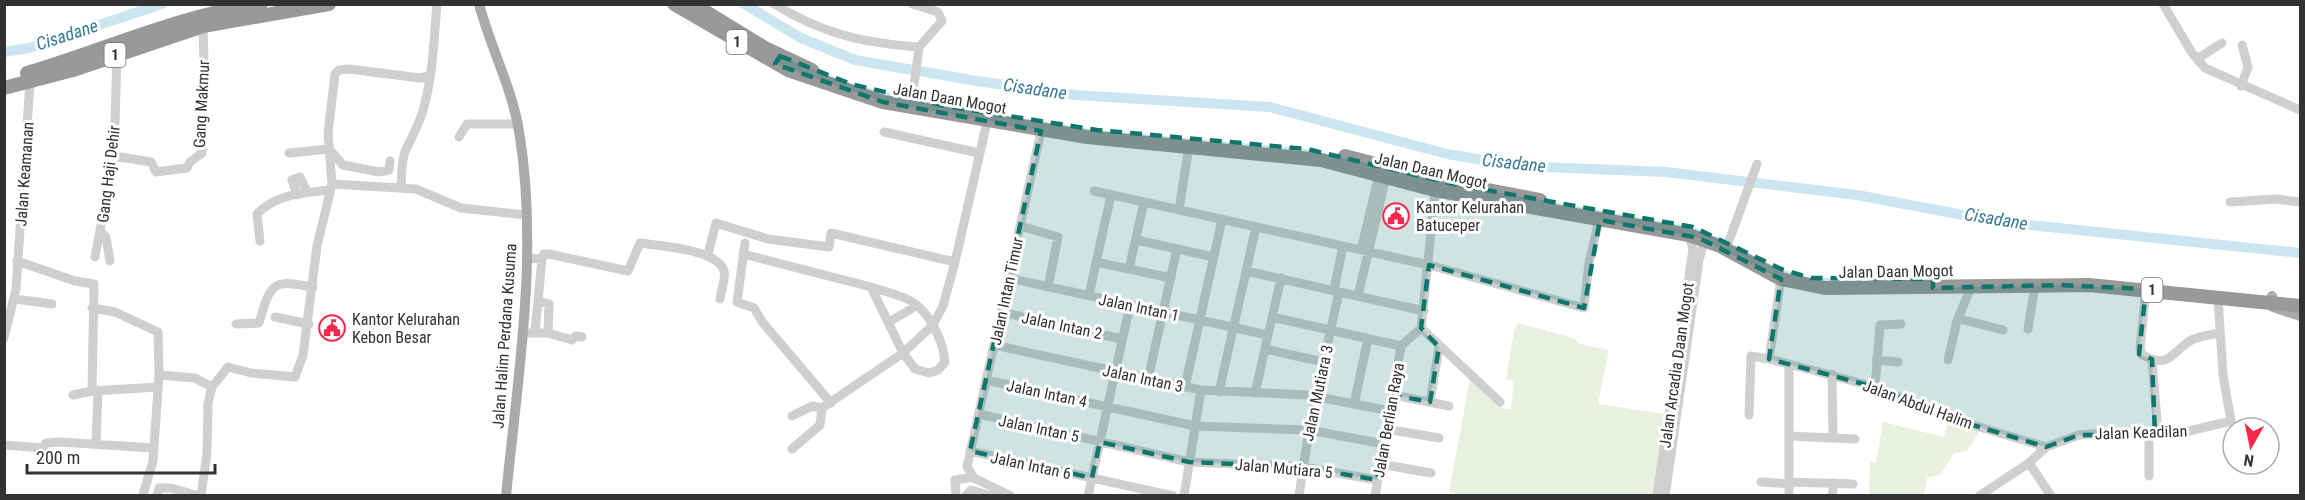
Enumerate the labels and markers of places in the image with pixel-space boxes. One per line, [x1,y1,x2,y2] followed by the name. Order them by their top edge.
[1416,198,1524,235] place label: Kantor Kelurahan Batuceper
[1381,201,1411,231] public building icon: Kantor Kelurahan Batuceper
[352,310,460,347] place label: Kantor Kelurahan Kebon Besar
[317,313,347,343] public building icon: Kantor Kelurahan Kebon Besar

